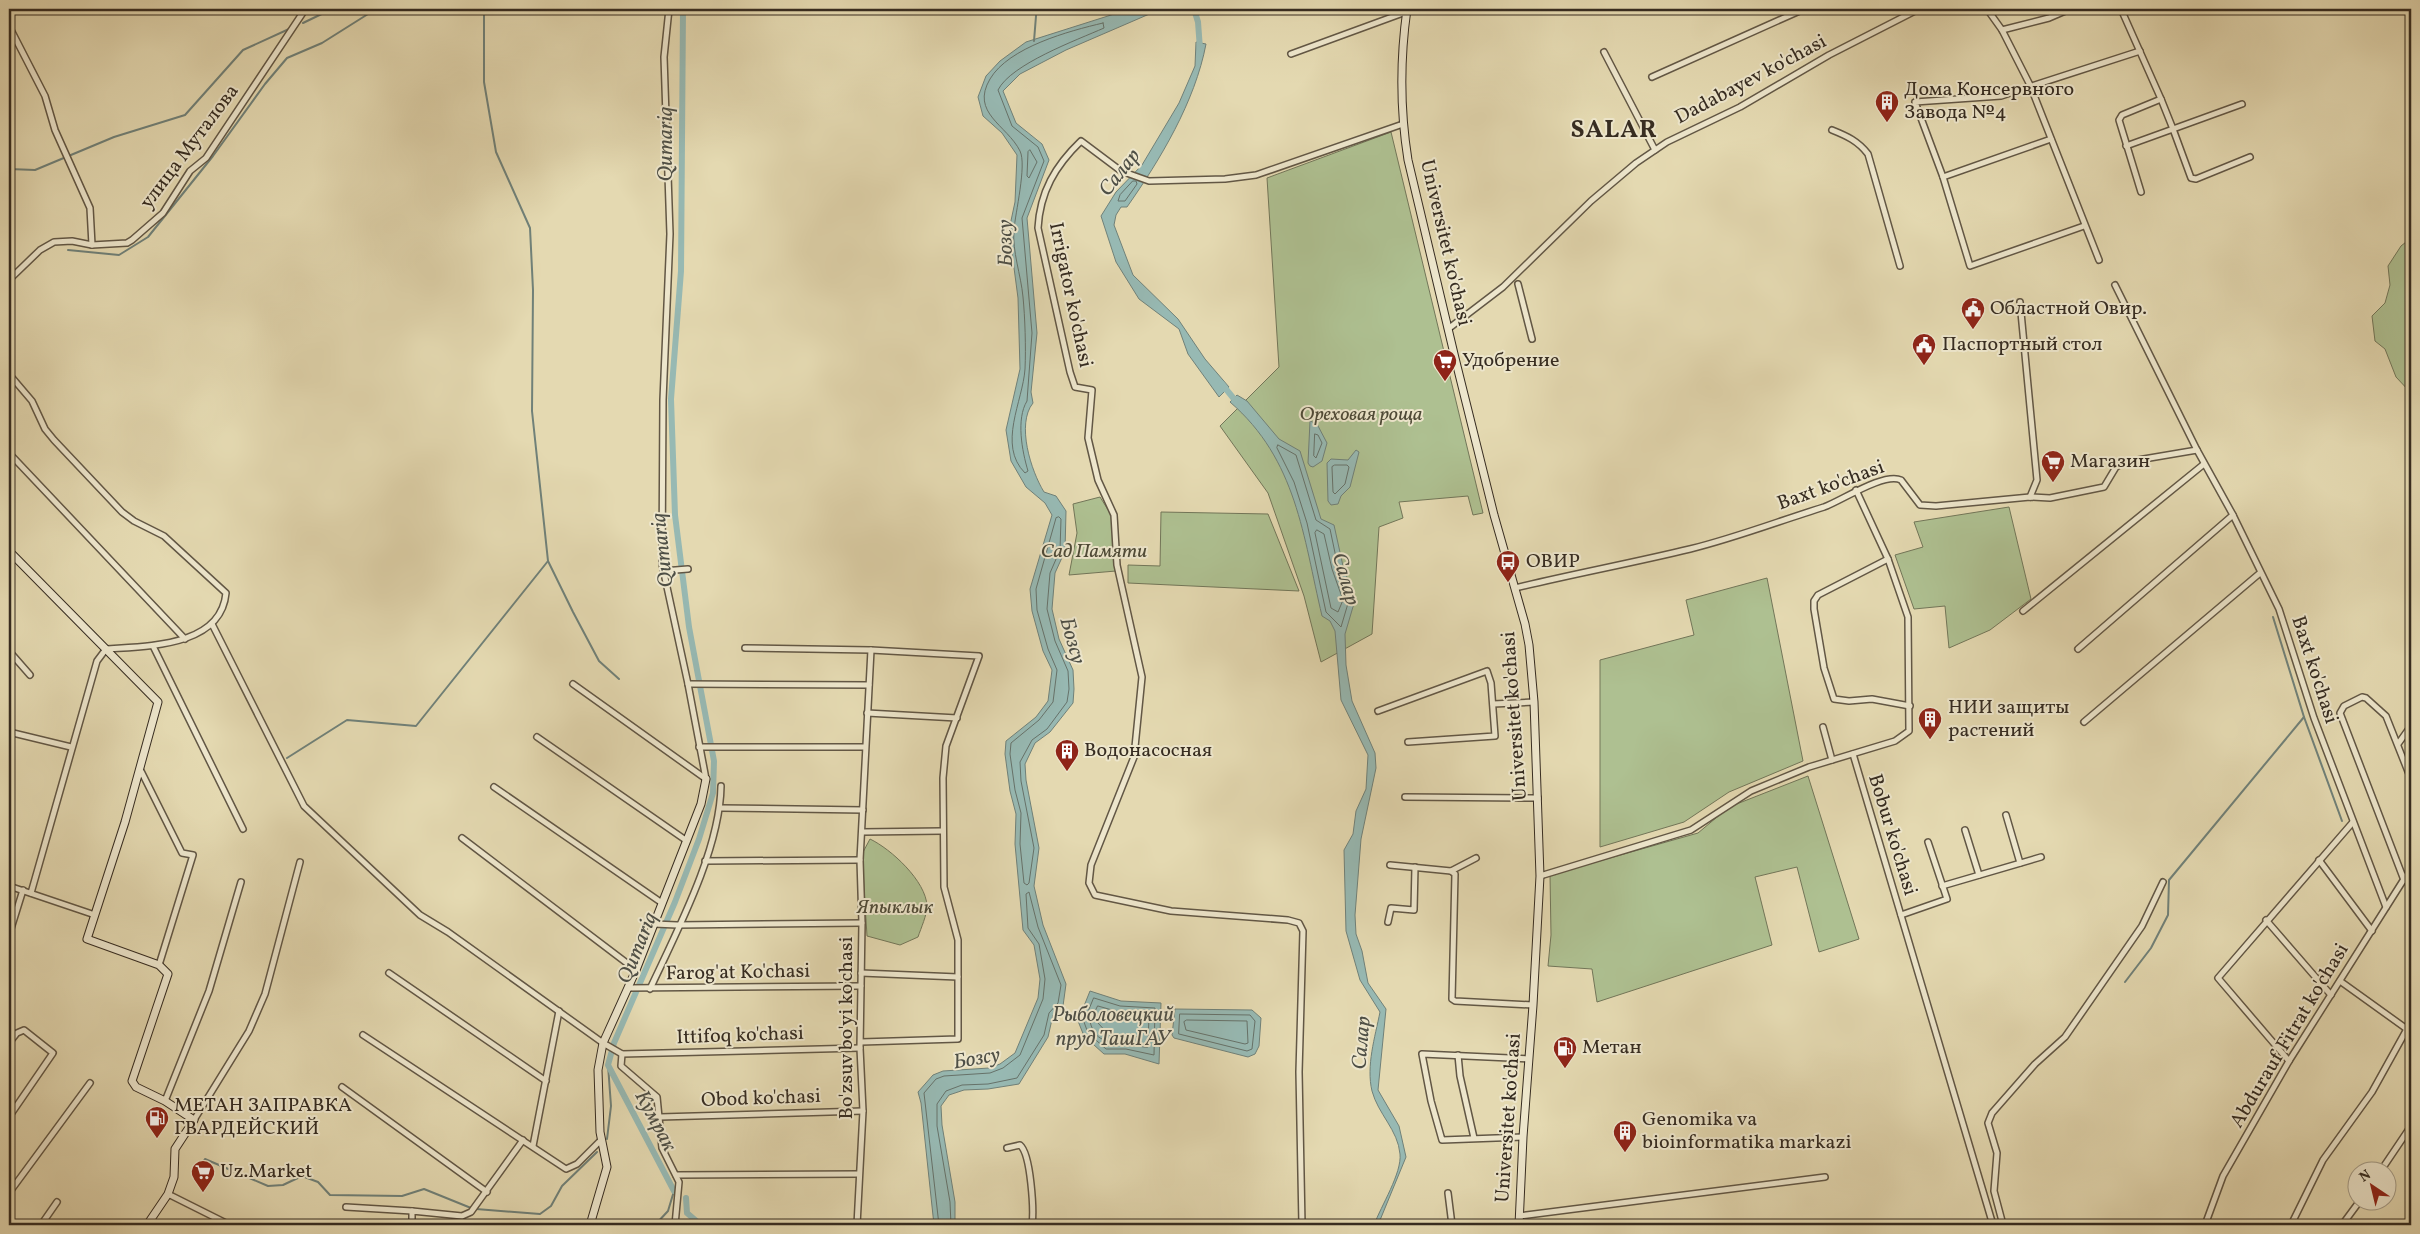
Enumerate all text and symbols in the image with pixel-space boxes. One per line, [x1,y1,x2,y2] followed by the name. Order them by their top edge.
[1670,28,1832,132] street label: Dadabayev ko'chasi
[1904,76,2074,127] place label: Дома Консервного Завода №4
[134,79,246,215] street label: улица Муталова
[1874,89,1900,123] building icon: Дома Консервного Завода №4
[652,106,681,182] water label: Qumariq
[1570,113,1658,148] district label: SALAR
[1092,143,1148,203] water label: Салар
[1412,157,1478,329] street label: Universitet ko'chasi
[991,219,1021,267] water label: Бозсу
[1041,220,1099,370] street label: Irrigator ko'chasi
[1990,295,2147,323] place label: Областной Овир.
[1960,296,1986,330] public building icon: Областной Овир.
[1942,331,2103,359] place label: Паспортный стол
[1911,332,1937,366] public building icon: Паспортный стол
[1462,347,1560,375] place label: Удобрение
[1432,348,1458,382] supermarket icon: Удобрение
[1299,401,1423,429] park label: Ореховая роща
[2070,448,2150,476] place label: Магазин
[2040,449,2066,483] supermarket icon: Магазин
[1774,454,1888,518] street label: Baxt ko'chasi
[645,511,681,589] water label: Qumariq
[1041,538,1147,566] park label: Сад Памяти
[1526,548,1580,576] place label: ОВИР
[1324,549,1366,609] water label: Салар
[1495,549,1521,583] bus stop icon: ОВИР
[2283,612,2345,728] street label: Baxt ko'chasi
[1052,614,1093,668] water label: Бозсу
[1495,630,1535,802] street label: Universitet ko'chasi
[1948,694,2069,745] place label: НИИ защиты растений
[1917,706,1943,740] building icon: НИИ защиты растений
[1084,737,1212,765] place label: Водонасосная
[1054,738,1080,772] building icon: Водонасосная
[1860,771,1924,899] street label: Bobur ko'chasi
[856,894,934,922] park label: Япыклык
[611,907,666,988] water label: Qumariq
[833,937,861,1119] street label: Bo'zsuv bo'yi ko'chasi
[2224,938,2356,1134] street label: Abdurauf Fitrat ko'chasi
[666,958,810,988] street label: Farog'at Ko'chasi
[1052,1001,1174,1054] water label: Рыболовецкий пруд ТашГАУ
[1345,1015,1379,1071] water label: Салар
[676,1020,804,1052] street label: Ittifoq ko'chasi
[1489,1032,1529,1204] street label: Universitet ko'chasi
[1582,1034,1642,1062] place label: Метан
[1552,1035,1578,1069] fuel station icon: Метан
[951,1041,1003,1077] water label: Бозсу
[701,1083,821,1115] street label: Obod ko'chasi
[627,1085,684,1158] water label: Кумрак
[174,1092,352,1143] place label: МЕТАН ЗАПРАВКА ГВАРДЕЙСКИЙ
[144,1105,170,1139] fuel station icon: МЕТАН ЗАПРАВКА ГВАРДЕЙСКИЙ
[1642,1106,1852,1157] place label: Genomika va bioinformatika markazi
[1612,1119,1638,1153] building icon: Genomika va bioinformatika markazi
[220,1158,312,1186] place label: Uz.Market
[190,1159,216,1193] supermarket icon: Uz.Market
[2348,1162,2398,1212] north arrow
[2356,1166,2375,1187] text: N

